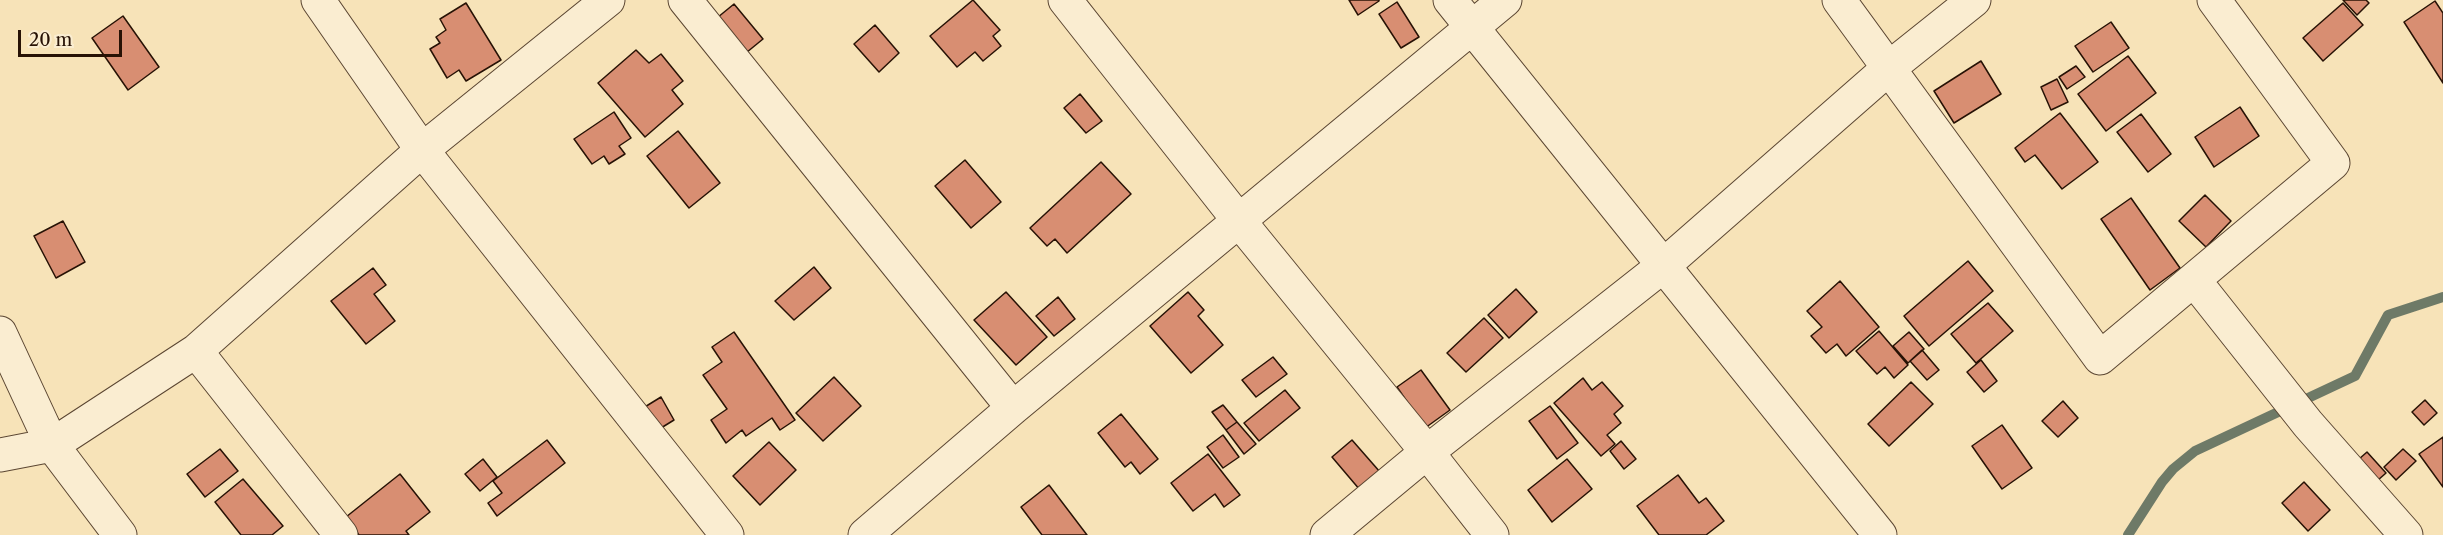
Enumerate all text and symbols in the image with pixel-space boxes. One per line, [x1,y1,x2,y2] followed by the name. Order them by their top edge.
[21,18,124,56] scale bar
[29,29,72,51] text: 20 m

